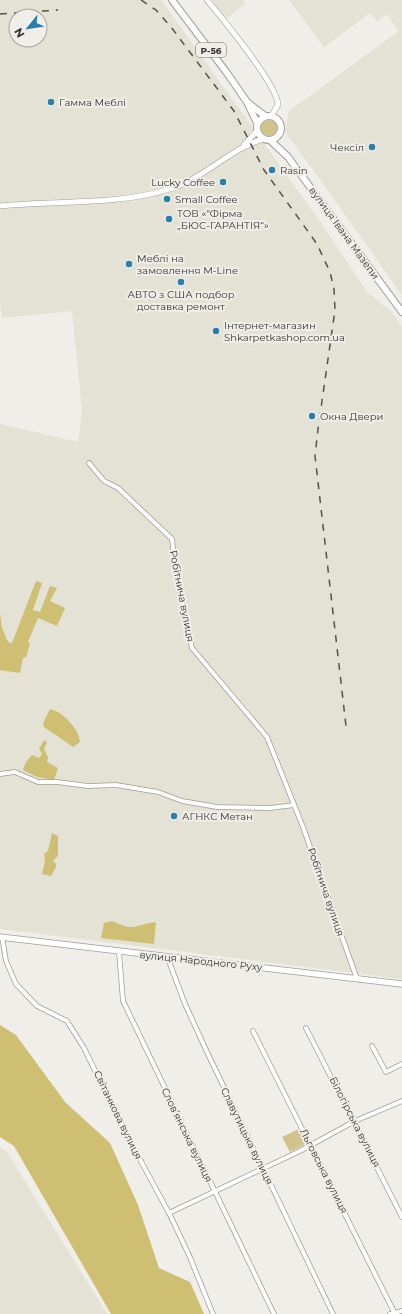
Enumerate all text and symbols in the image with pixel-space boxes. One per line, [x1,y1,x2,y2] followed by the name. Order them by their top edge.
[8,8,48,48] north arrow
[11,26,28,40] text: N
[196,43,226,57] road number: Р-56
[59,96,126,109] place label: Гамма Меблі
[46,97,56,107] marker: Гамма Меблі
[330,141,364,154] place label: Чексіл
[367,142,377,152] marker: Чексіл
[280,164,307,177] place label: Rasin
[267,165,277,175] marker: Rasin
[151,176,215,189] place label: Lucky Coffee
[218,177,228,187] marker: Lucky Coffee
[306,184,382,282] street label: вулиця Івана Мазепи
[175,193,238,206] place label: Small Coffee
[162,194,172,204] marker: Small Coffee
[177,207,269,232] place label: ТОВ «"Фірма „БЮС-ГАРАНТІЯ“»
[164,214,174,224] marker: ТОВ «"Фірма „БЮС-ГАРАНТІЯ“»
[137,252,238,277] place label: Меблі на замовлення M-Line
[124,259,134,269] marker: Меблі на замовлення M-Line
[176,277,186,287] marker: АВТО з США подбор доставка ремонт
[127,288,235,313] place label: АВТО з США подбор доставка ремонт
[224,319,345,344] place label: Інтернет-магазин Shkarpetkashop.com.ua
[211,326,221,336] marker: Інтернет-магазин Shkarpetkashop.com.ua
[320,410,383,423] place label: Окна Двери
[307,411,317,421] marker: Окна Двери
[167,549,197,643] street label: Робітнича вулиця
[182,810,253,823] place label: АГНКС Метан
[169,811,179,821] marker: АГНКС Метан
[305,846,347,938] street label: Робітнича вулиця
[139,948,264,974] street label: вулиця Народного Руху
[91,1068,145,1162] street label: Світанкова вулиця
[327,1075,383,1169] street label: Білогірська вулиця
[218,1085,276,1187] street label: Славутицька вулиця
[158,1086,216,1184] street label: Словʼянська вулиця
[297,1126,351,1216] street label: Льговська вулиця

